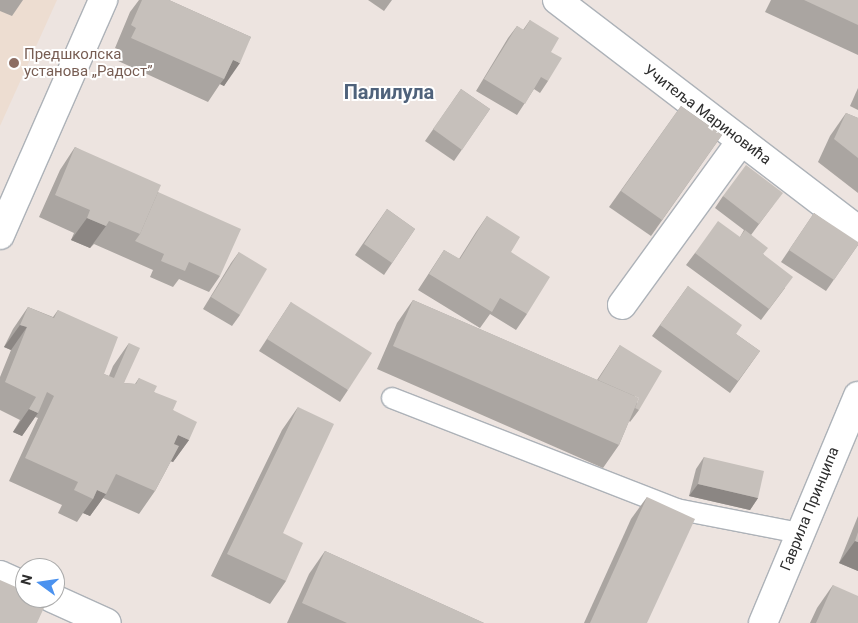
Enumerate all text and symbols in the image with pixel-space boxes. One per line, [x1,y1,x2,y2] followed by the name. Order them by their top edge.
[24,45,153,80] place label: Предшколска установа „Радост”
[8,57,20,69] marker: Предшколска установа „Радост”
[640,61,774,169] street label: Учитеља Мариновића
[344,80,434,104] district label: Палилула
[777,444,843,574] street label: Гаврила Принципа
[15,558,65,608] north arrow
[17,573,35,586] text: N

